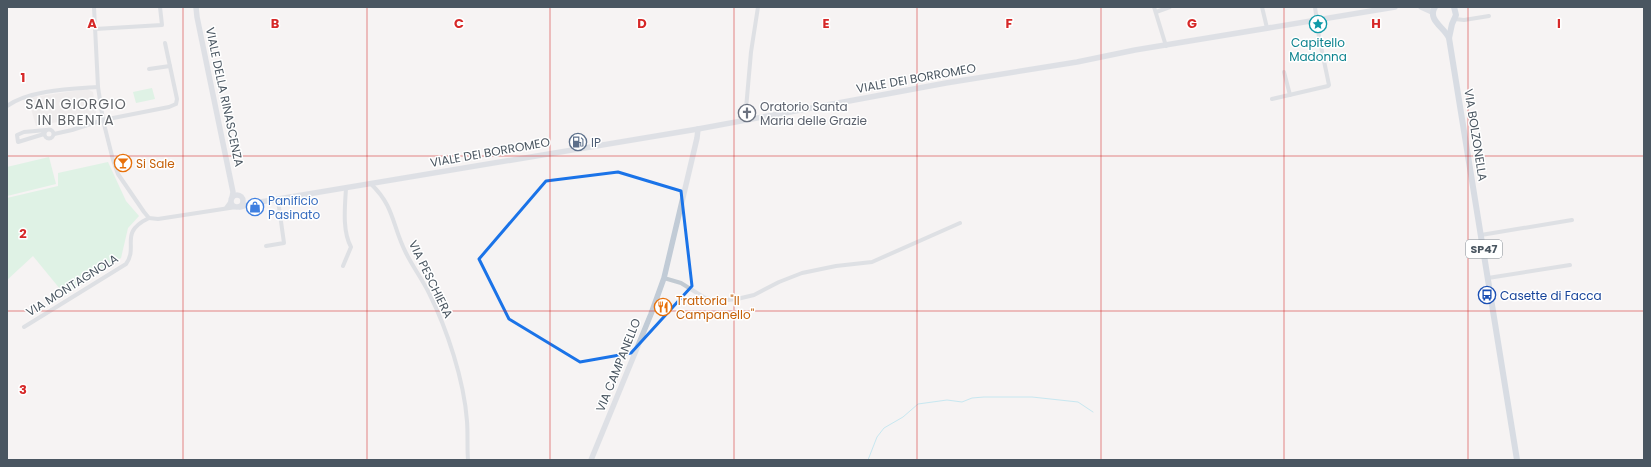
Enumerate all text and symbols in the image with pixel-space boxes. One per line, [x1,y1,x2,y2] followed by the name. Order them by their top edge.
[87,14,97,33] text: A
[271,14,280,33] text: B
[454,14,464,33] text: C
[637,14,647,33] text: D
[822,14,830,33] text: E
[1005,14,1013,33] text: F
[1187,14,1197,33] text: G
[1308,14,1328,34] place icon: Capitello Madonna
[1371,14,1381,33] text: H
[1557,14,1561,33] text: I
[202,26,248,168] street label: VIALE DELLA RINASCENZA
[1289,34,1347,65] place label: Capitello Madonna
[855,59,977,97] street label: VIALE DEI BORROMEO
[21,68,25,87] text: 1
[1460,88,1492,182] street label: VIA BOLZONELLA
[25,94,127,130] district label: SAN GIORGIO IN BRENTA
[760,98,867,129] place label: Oratorio Santa Maria delle Grazie
[737,103,757,123] church icon: Oratorio Santa Maria delle Grazie
[568,132,588,152] fuel station icon: IP
[429,133,551,171] street label: VIALE DEI BORROMEO
[591,134,601,151] place label: IP
[113,153,133,173] bar icon: Si Sale
[136,155,175,172] place label: Si Sale
[268,192,320,223] place label: Panificio Pasinato
[245,197,265,217] shop icon: Panificio Pasinato
[19,224,27,243] text: 2
[405,237,457,321] street label: VIA PESCHIERA
[1466,240,1502,258] road number: SP47
[23,250,121,320] street label: VIA MONTAGNOLA
[1477,285,1497,305] bus stop icon: Casette di Facca
[1500,287,1602,304] place label: Casette di Facca
[676,292,755,323] place label: Trattoria "Il Campanello"
[653,297,673,317] restaurant icon: Trattoria "Il Campanello"
[591,316,645,414] street label: VIA CAMPANELLO
[19,380,27,399] text: 3

